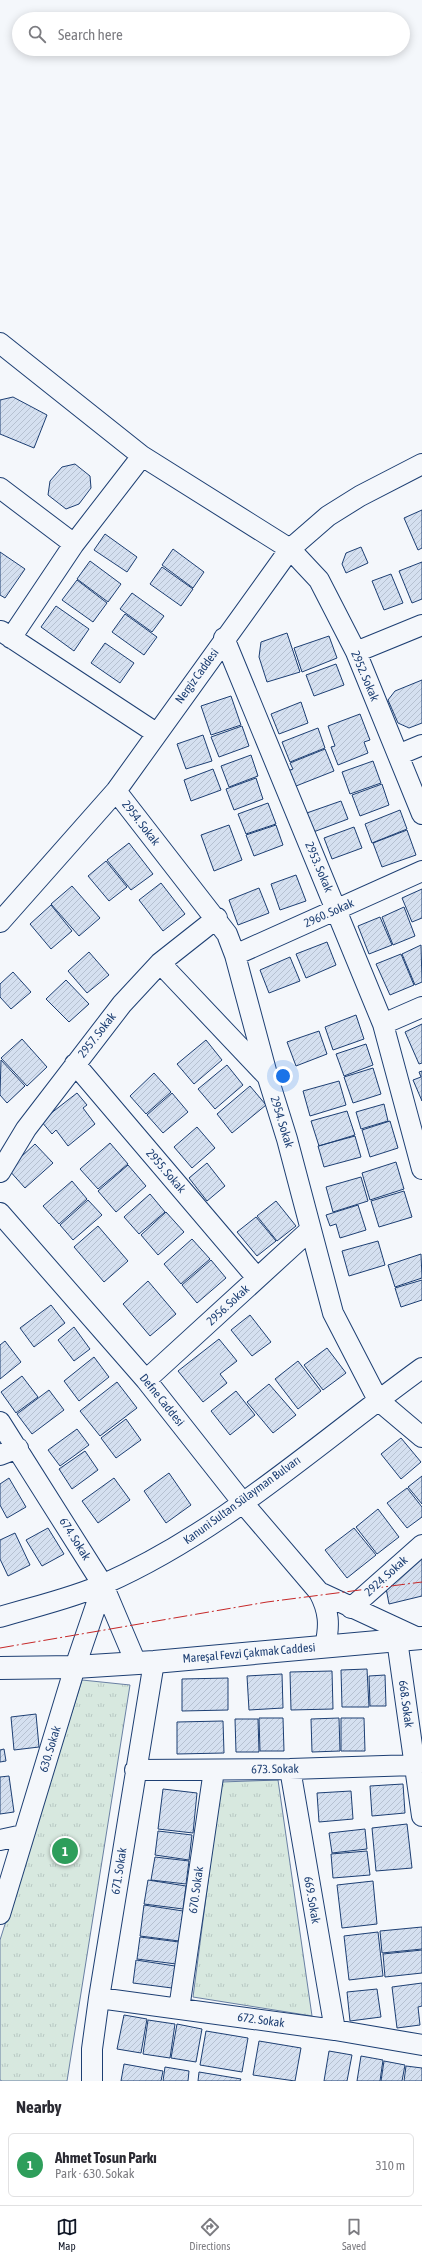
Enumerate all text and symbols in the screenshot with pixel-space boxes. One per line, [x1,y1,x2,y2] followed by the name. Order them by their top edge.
[12,12,410,56] search box
[26,23,48,45] icon: search
[58,26,123,43] text: Search here
[172,646,222,706] street label: Nergiz Caddesi
[348,649,382,704] street label: 2952. Sokak
[119,798,163,849] street label: 2954. Sokak
[302,840,336,895] street label: 2953. Sokak
[302,896,357,930] street label: 2960. Sokak
[75,1009,119,1060] street label: 2957. Sokak
[273,1066,293,1086] your location
[268,1095,297,1150] street label: 2954. Sokak
[143,1146,189,1196] street label: 2955. Sokak
[204,1281,253,1328] street label: 2956. Sokak
[137,1371,187,1429] street label: Defne Caddesi
[181,1453,303,1547] street label: Kanuni Sultan Sülayman Bulvarı
[56,1515,94,1563] street label: 674. Sokak
[362,1553,411,1599] street label: 2924. Sokak
[182,1640,316,1666] street label: Mareşal Fevzi Çakmak Caddesi
[396,1679,416,1729] street label: 668. Sokak
[36,1724,64,1774] street label: 630. Sokak
[251,1762,300,1776] street label: 673. Sokak
[52,1836,78,1866] pin: 1
[108,1846,130,1896] street label: 671. Sokak
[186,1865,206,1915] street label: 670. Sokak
[301,1875,323,1925] street label: 669. Sokak
[236,2010,286,2030] street label: 672. Sokak
[16,2097,62,2117] text: Nearby
[55,2149,157,2166] text: Ahmet Tosun Parkı
[27,2158,33,2173] text: 1
[376,2158,405,2173] text: 310 m
[55,2166,135,2181] text: Park · 630. Sokak
[56,2216,78,2252] tab: Map
[189,2216,230,2252] tab: Directions
[342,2216,366,2252] tab: Saved

